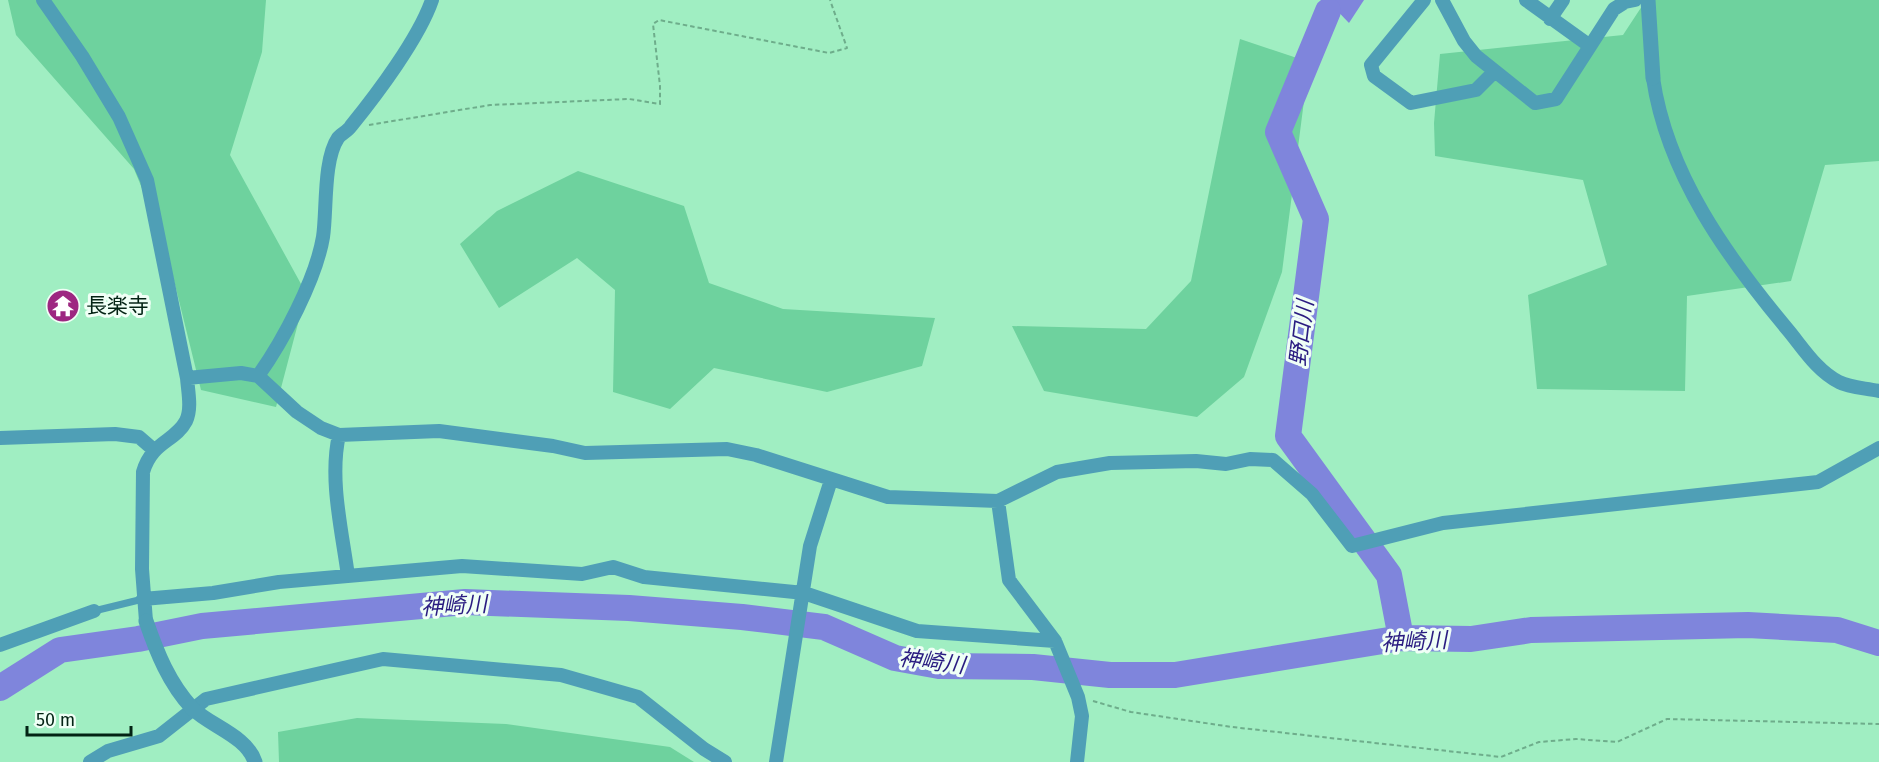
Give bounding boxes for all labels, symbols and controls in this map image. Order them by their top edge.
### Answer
temple icon: 長楽寺 [45,288,81,324]
place label: 長楽寺 [86,293,149,319]
water label: 野口川 [1284,297,1319,367]
water label: 神崎川 [420,590,490,621]
water label: 神崎川 [1380,626,1450,657]
water label: 神崎川 [898,644,968,679]
scale bar [27,699,130,737]
text: 50 m [36,709,75,731]

